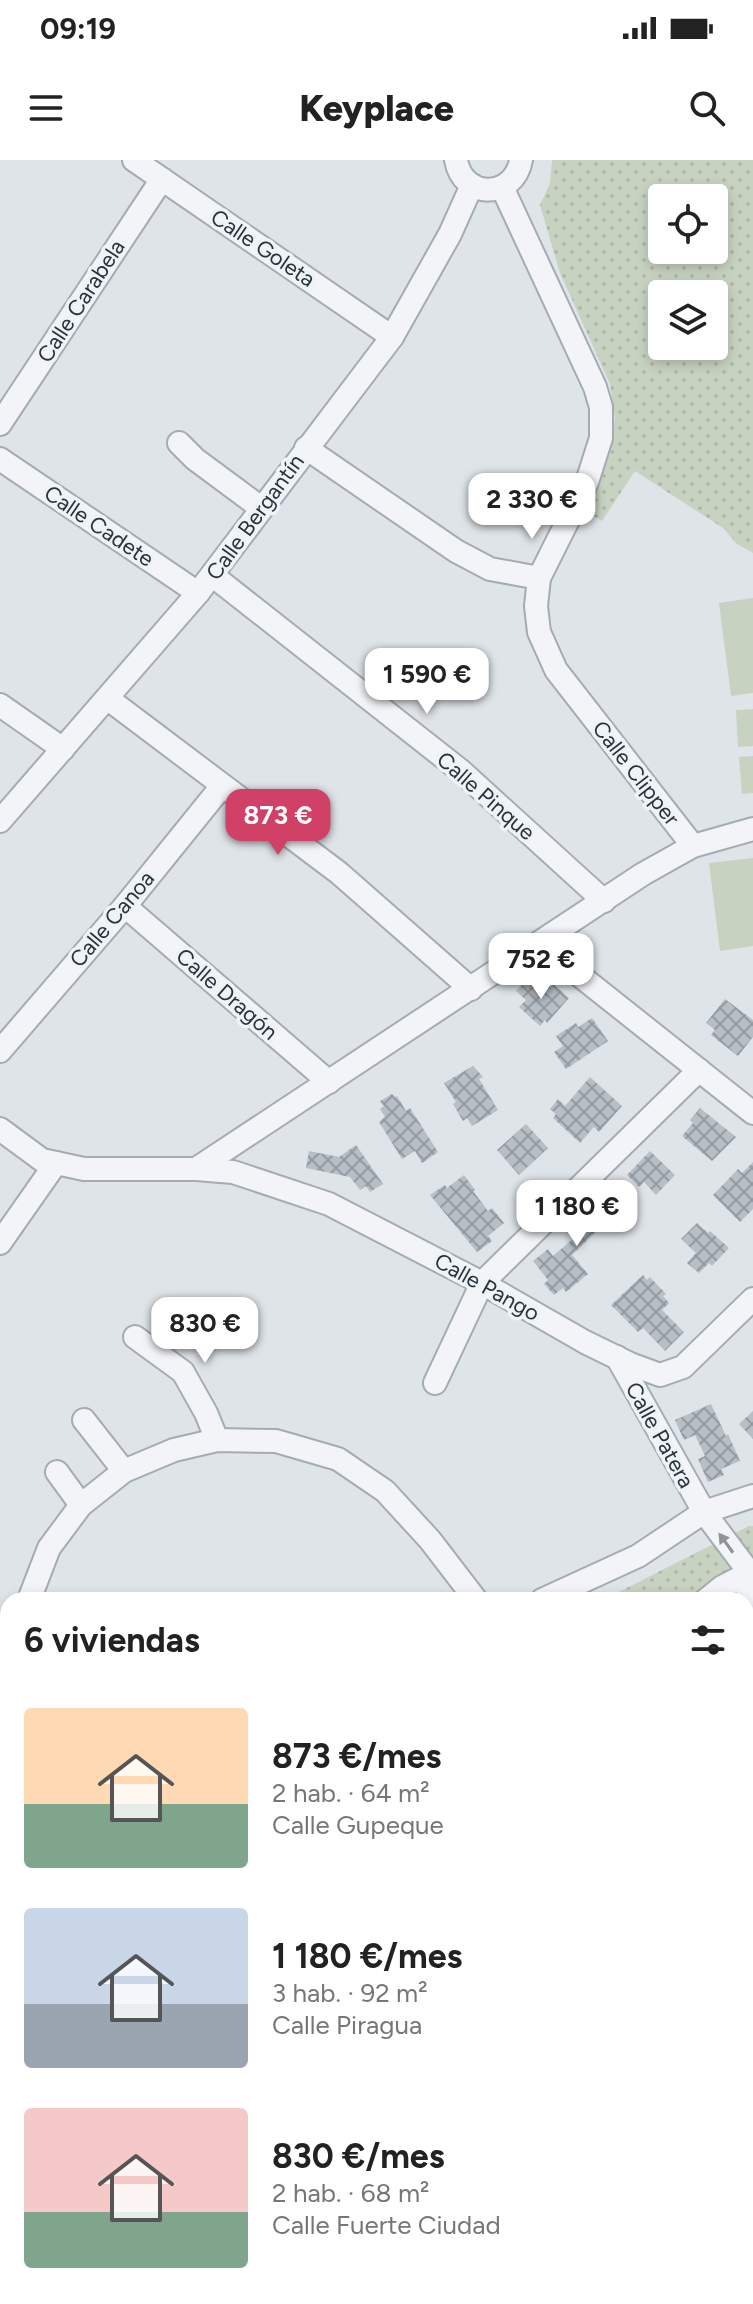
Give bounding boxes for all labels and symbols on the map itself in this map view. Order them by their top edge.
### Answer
street label: Calle Goleta [206,203,320,293]
street label: Calle Carabela [31,235,131,367]
street label: Calle Bergantín [200,449,310,585]
pin: 2 330 € [458,473,606,541]
street label: Calle Cadete [39,479,159,573]
pin: 1 590 € [353,648,501,716]
street label: Calle Clipper [587,715,686,831]
street label: Calle Pinque [431,746,541,846]
pin: 873 € [222,789,334,857]
street label: Calle Canoa [64,865,160,973]
pin: 752 € [485,933,597,1001]
street label: Calle Dragón [171,942,283,1046]
pin: 1 180 € [503,1180,651,1248]
street label: Calle Pango [430,1247,544,1327]
pin: 830 € [149,1297,261,1365]
street label: Calle Patera [620,1377,700,1493]
one-way arrow [718,1532,734,1553]

